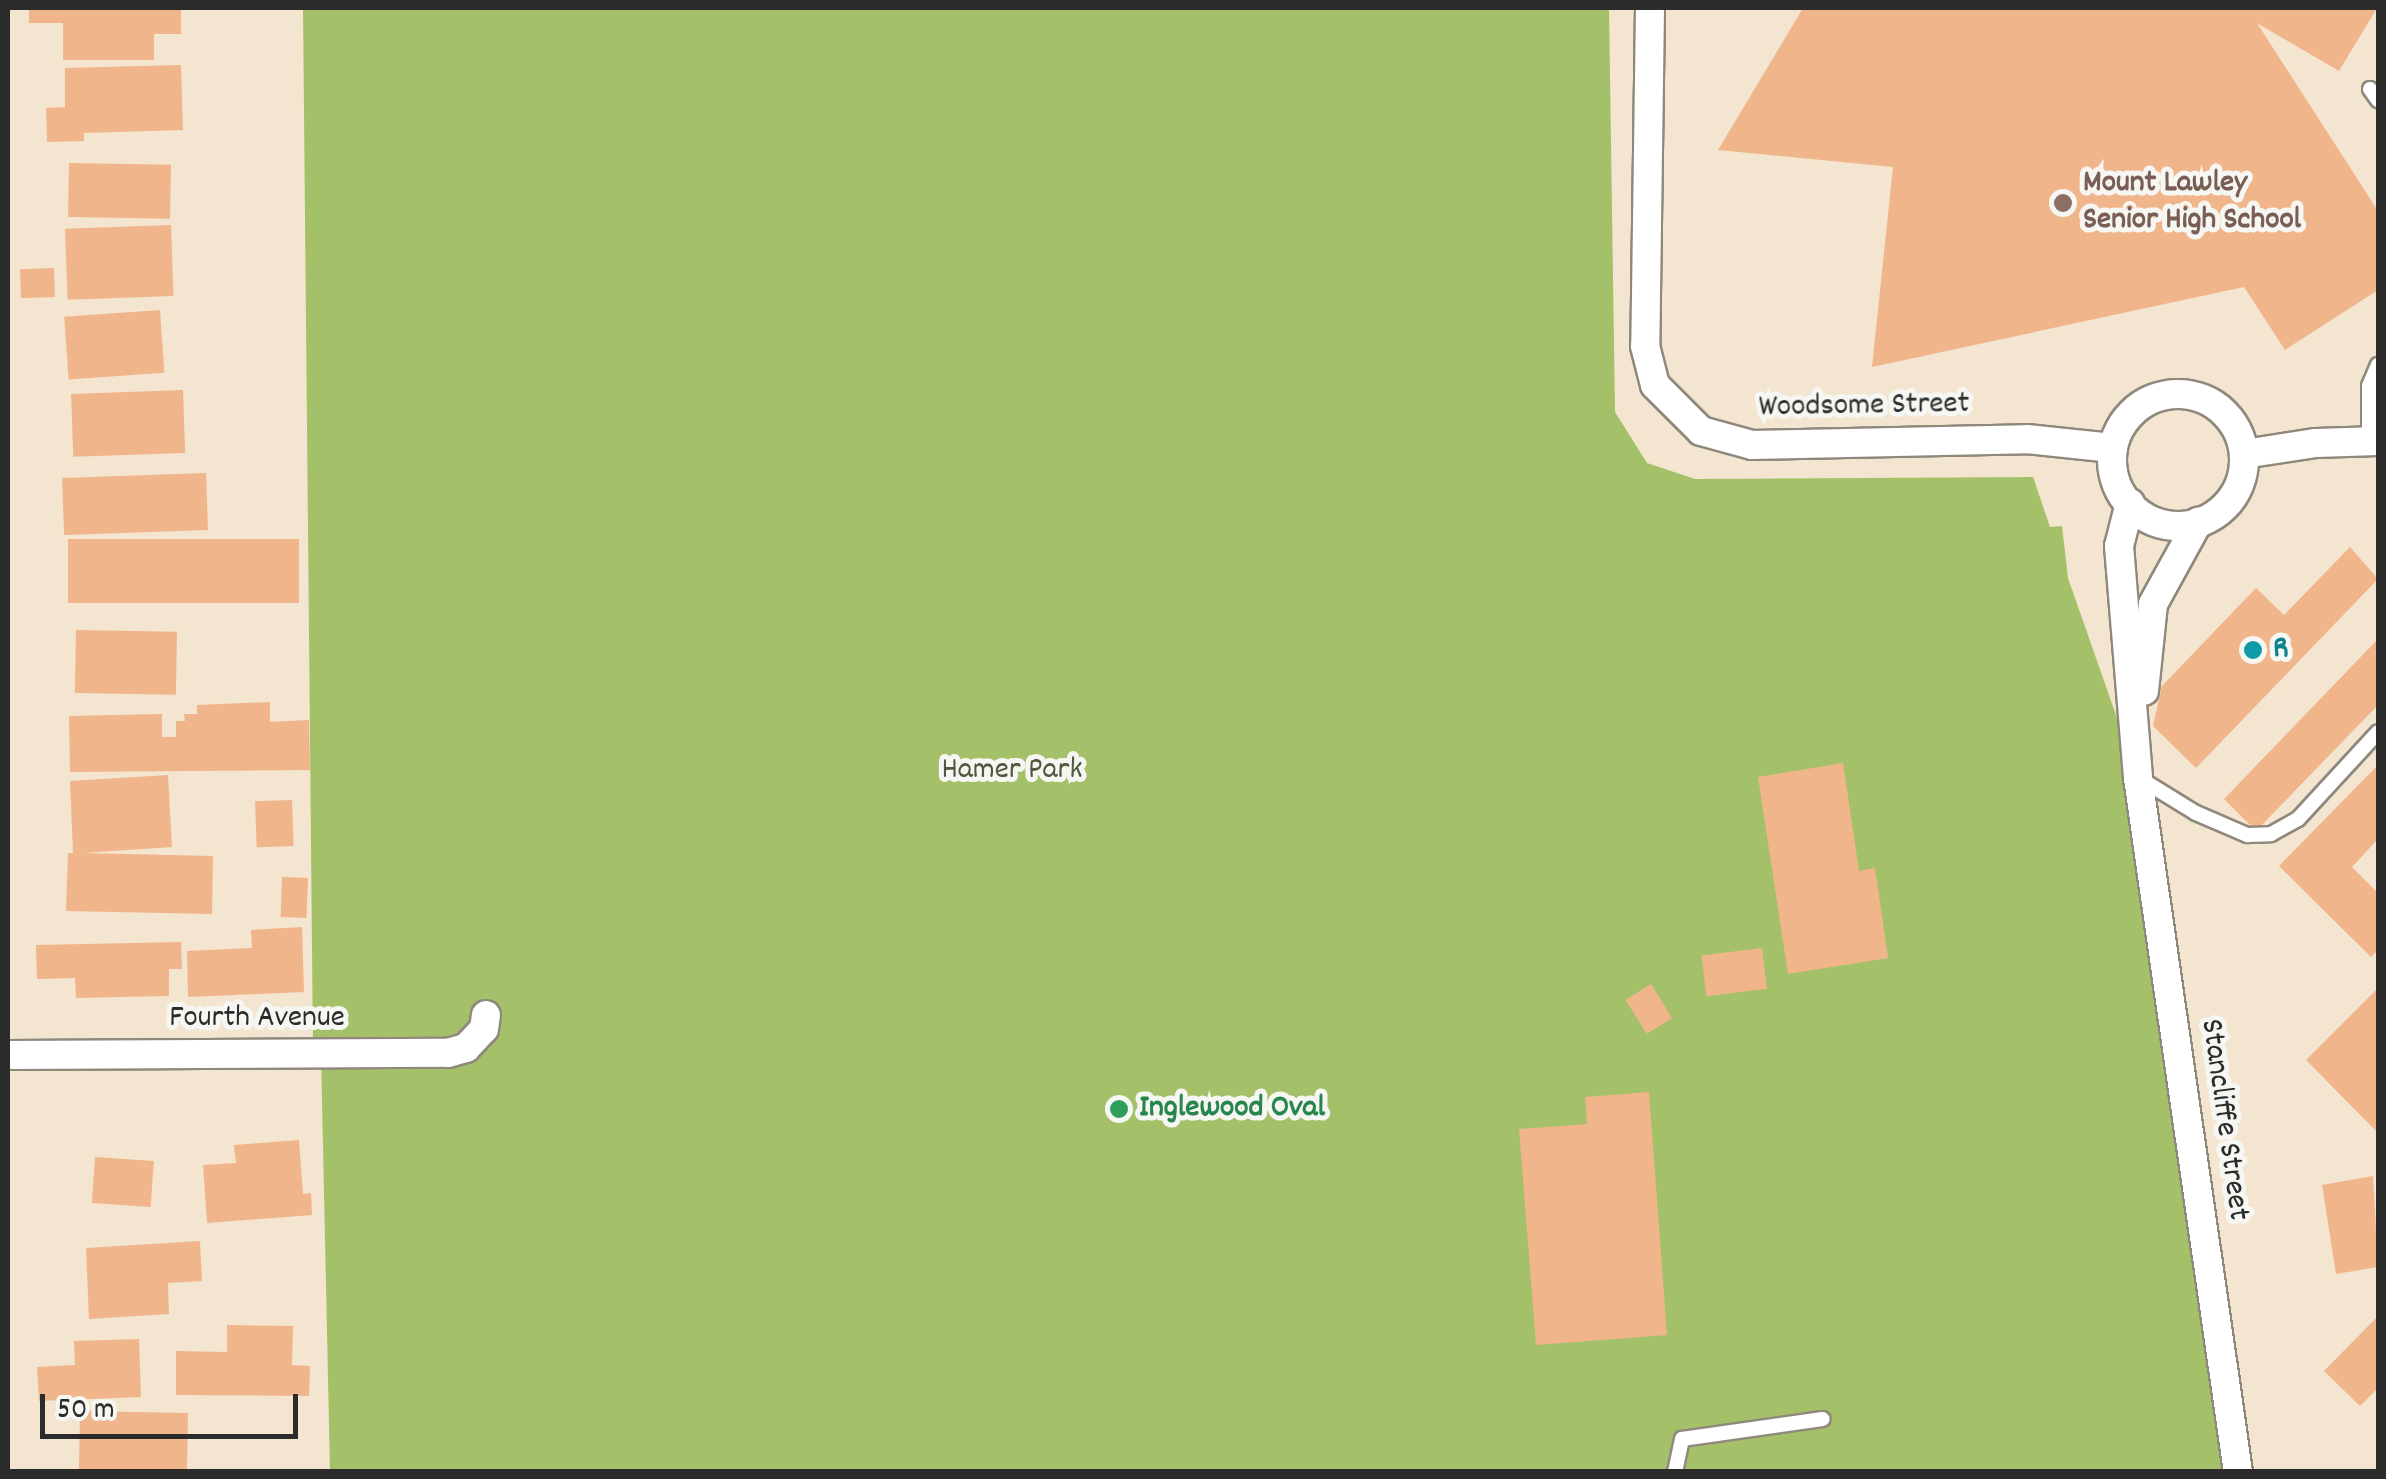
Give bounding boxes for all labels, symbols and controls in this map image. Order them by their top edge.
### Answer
place label: Mount Lawley Senior High School [2083,166,2301,241]
marker: Mount Lawley Senior High School [2052,192,2074,214]
street label: Woodsome Street [1758,386,1970,428]
place label: R [2273,631,2289,669]
marker: R [2242,639,2264,661]
park label: Hamer Park [941,752,1083,790]
street label: Fourth Avenue [169,1000,345,1038]
street label: Stancliffe Street [2190,1017,2256,1223]
place label: Inglewood Oval [1139,1090,1325,1128]
marker: Inglewood Oval [1108,1098,1130,1120]
scale bar [45,1374,302,1436]
text: 50 m [57,1390,115,1433]

